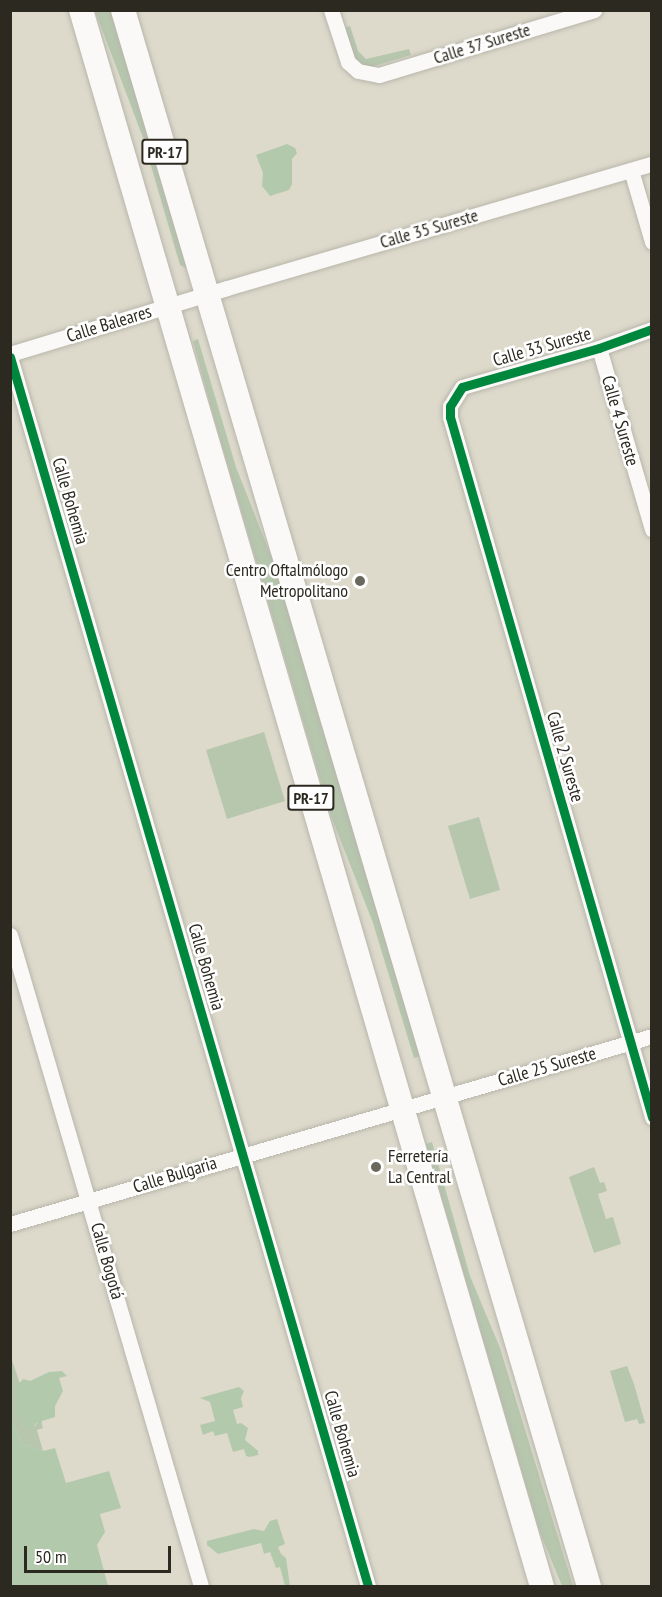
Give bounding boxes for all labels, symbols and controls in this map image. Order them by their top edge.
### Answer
street label: Calle 37 Sureste [431,19,533,69]
road number: PR-17 [141,139,189,165]
street label: Calle 35 Sureste [377,205,481,253]
street label: Calle Baleares [64,301,154,347]
street label: Calle 33 Sureste [490,323,594,371]
street label: Calle 4 Sureste [597,373,643,469]
street label: Calle Bohemia [47,455,93,547]
place label: Centro Oftalmólogo Metropolitano [226,560,348,602]
marker: Centro Oftalmólogo Metropolitano [353,574,367,588]
street label: Calle 2 Sureste [542,709,588,805]
road number: PR-17 [287,785,335,811]
street label: Calle Bohemia [183,921,229,1013]
street label: Calle 25 Sureste [495,1043,599,1091]
place label: Ferretería La Central [388,1146,451,1188]
street label: Calle Bulgaria [131,1152,219,1198]
marker: Ferretería La Central [369,1160,383,1174]
street label: Calle Bogotá [86,1220,128,1302]
street label: Calle Bohemia [319,1388,365,1480]
scale bar [27,1534,174,1572]
text: 50 m [35,1545,67,1568]

